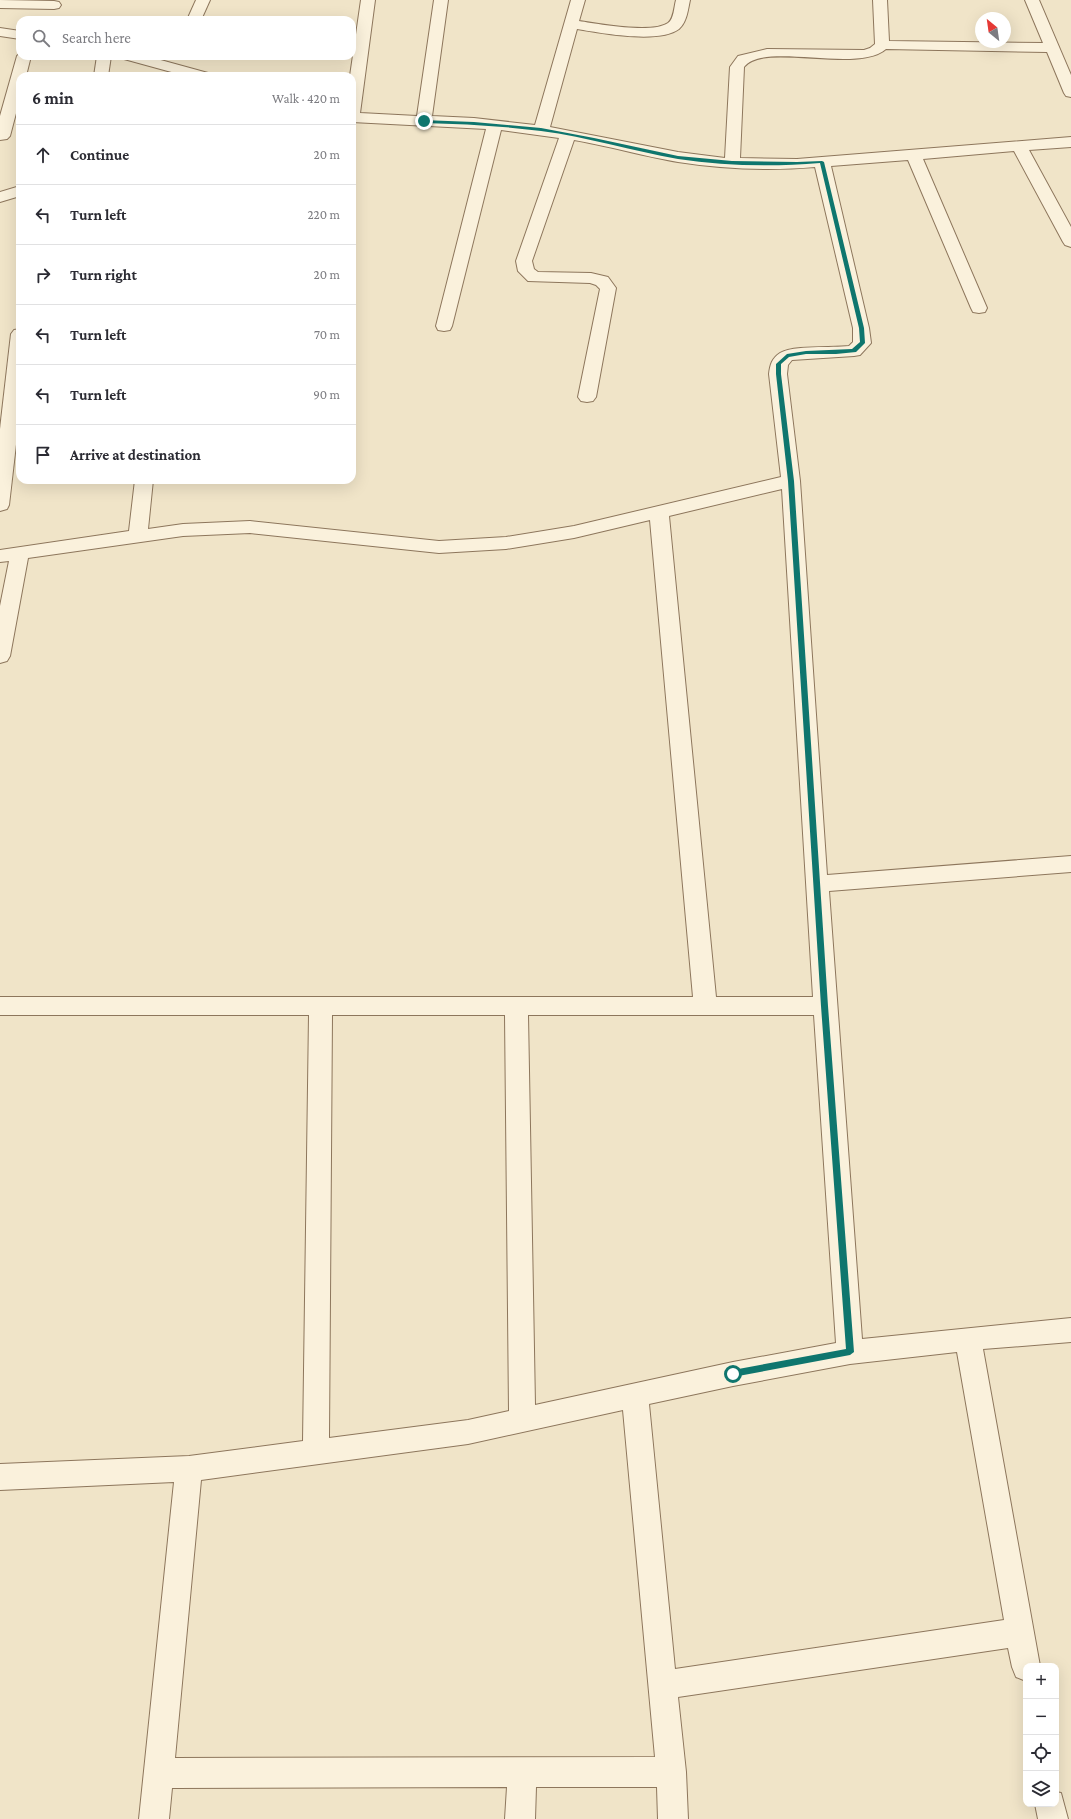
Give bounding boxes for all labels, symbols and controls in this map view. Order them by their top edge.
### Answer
north arrow [975,12,1011,48]
search box [16,16,356,60]
icon: search [30,27,52,49]
text: Search here [62,30,131,46]
text: 6 min [32,89,74,108]
text: Walk · 420 m [272,91,340,106]
route end [415,112,433,130]
icon: ahead [32,144,54,166]
text: Continue [70,147,129,163]
text: 20 m [314,147,340,162]
icon: left [32,204,54,226]
text: Turn left [70,207,126,223]
text: 220 m [307,207,340,222]
icon: right [32,264,54,286]
text: Turn right [70,267,137,283]
text: 20 m [314,267,340,282]
icon: left [32,324,54,346]
text: Turn left [70,327,126,343]
text: 70 m [314,327,340,342]
icon: left [32,384,54,406]
text: Turn left [70,387,126,403]
text: 90 m [313,387,340,402]
icon: arrive [32,444,54,466]
text: Arrive at destination [70,447,201,463]
route start [724,1365,742,1383]
map controls [1023,1663,1059,1807]
button: + [1023,1663,1059,1699]
button: − [1023,1699,1059,1735]
button: locate [1023,1735,1059,1771]
button: layers [1023,1771,1059,1807]

